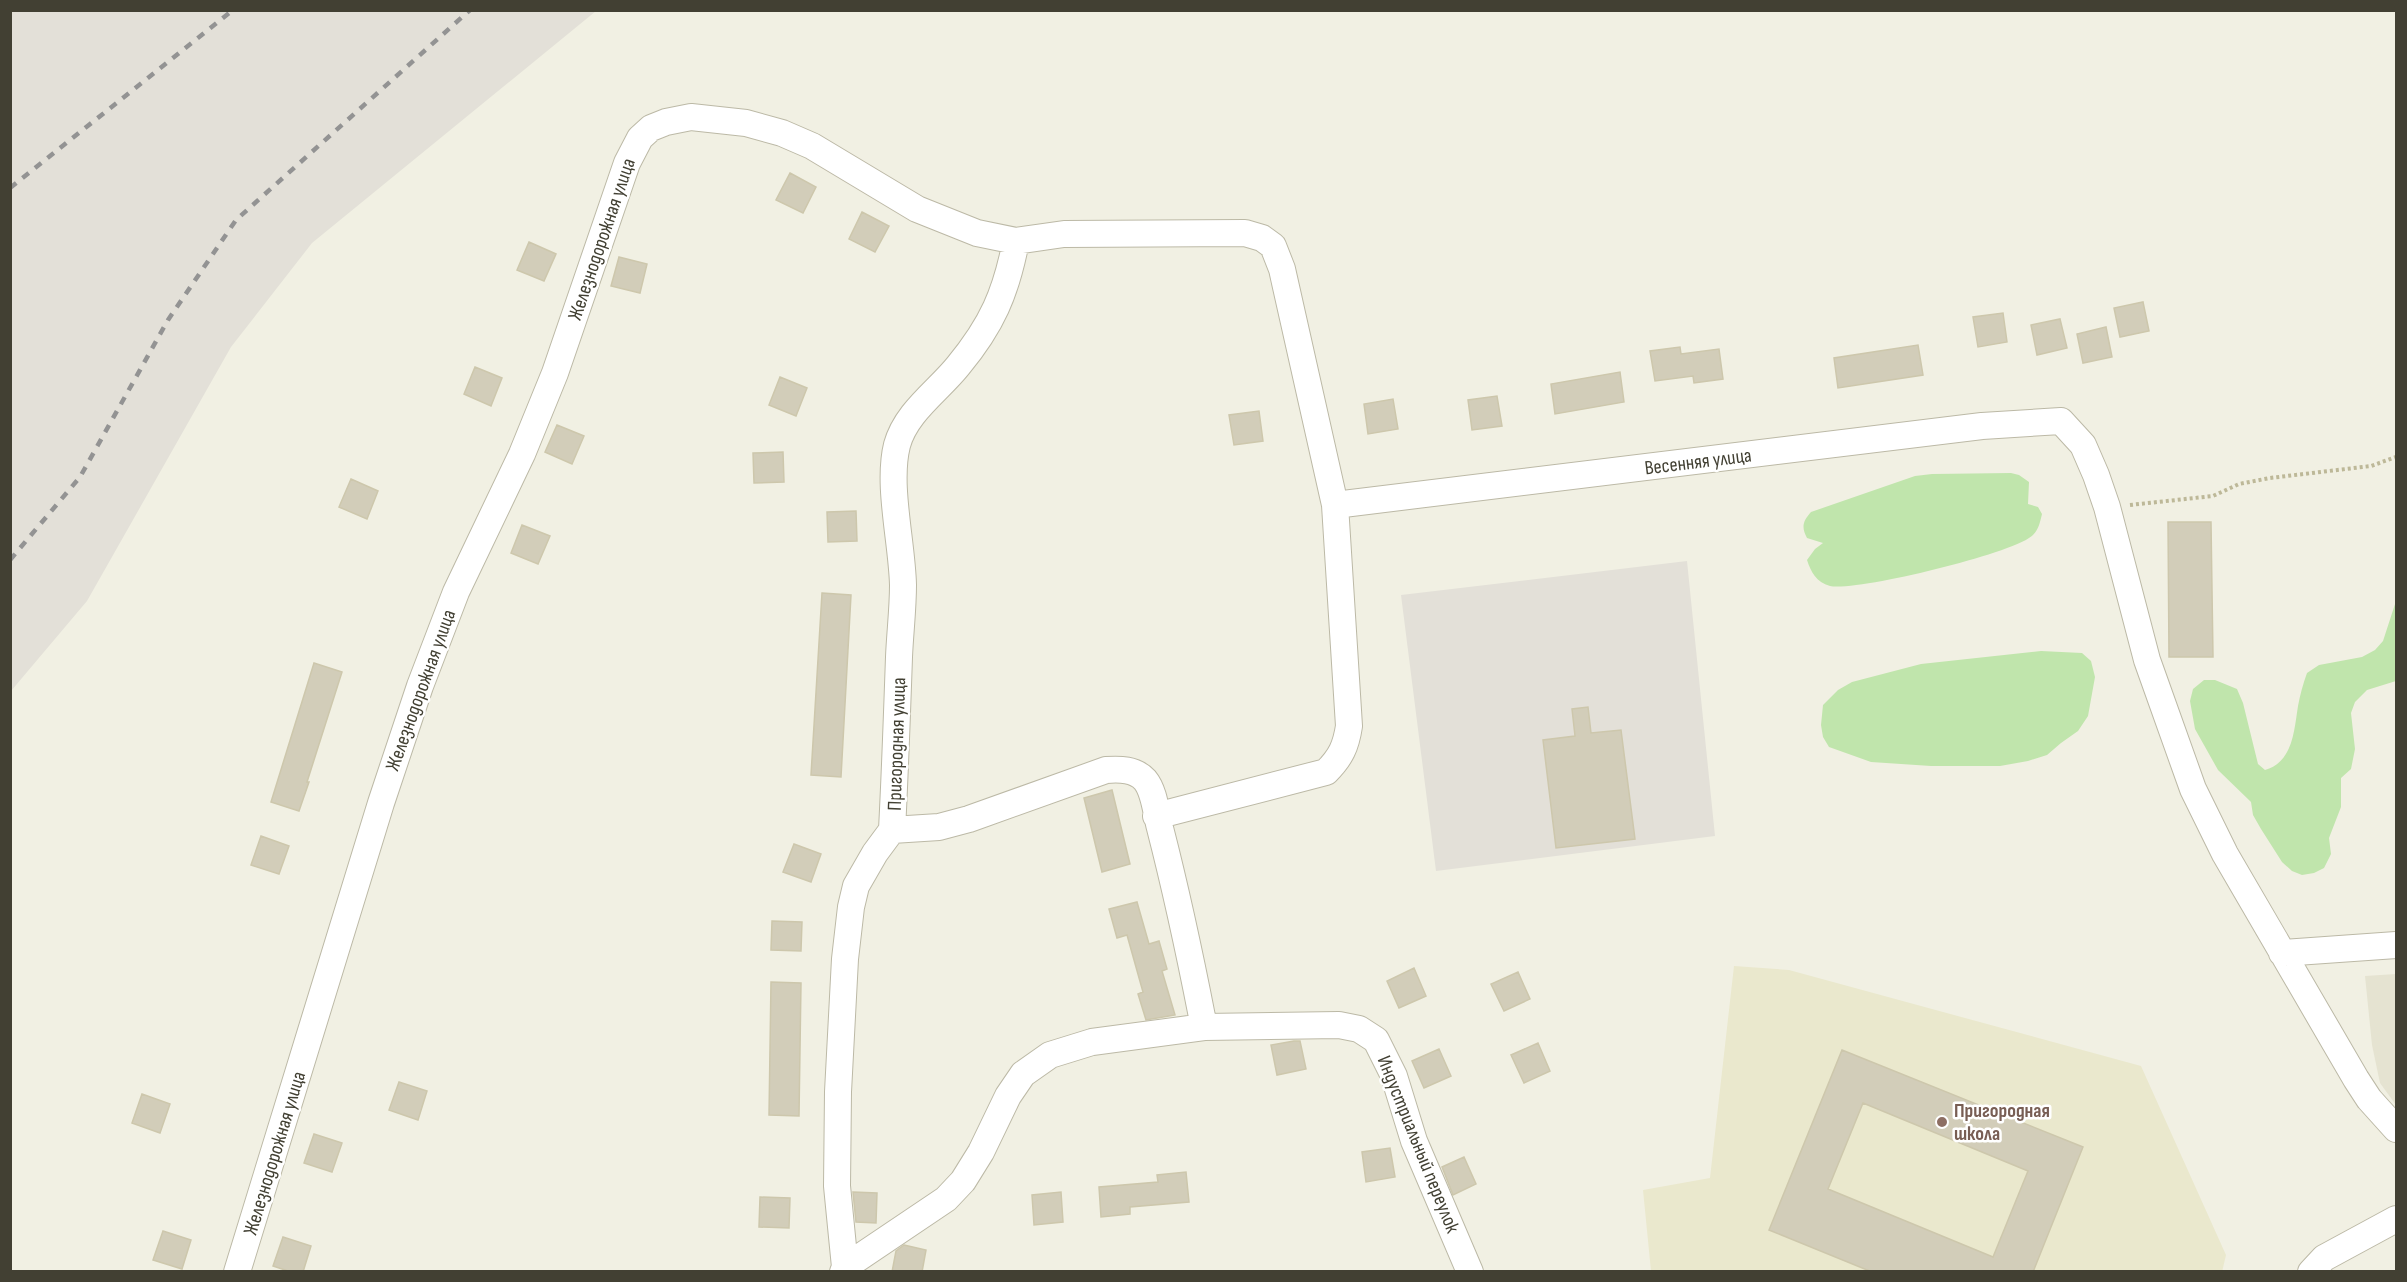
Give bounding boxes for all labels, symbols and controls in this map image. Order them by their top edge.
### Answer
street label: Железнодорожная улица [563,155,641,324]
street label: Весенняя улица [1643,444,1753,480]
street label: Железнодорожная улица [381,606,461,774]
street label: Пригородная улица [883,677,911,811]
street label: Индустриальный переулок [1372,1052,1465,1237]
street label: Железнодорожная улица [239,1069,311,1238]
place label: Пригородная школа [1954,1099,2050,1146]
marker: Пригородная школа [1935,1115,1949,1129]

